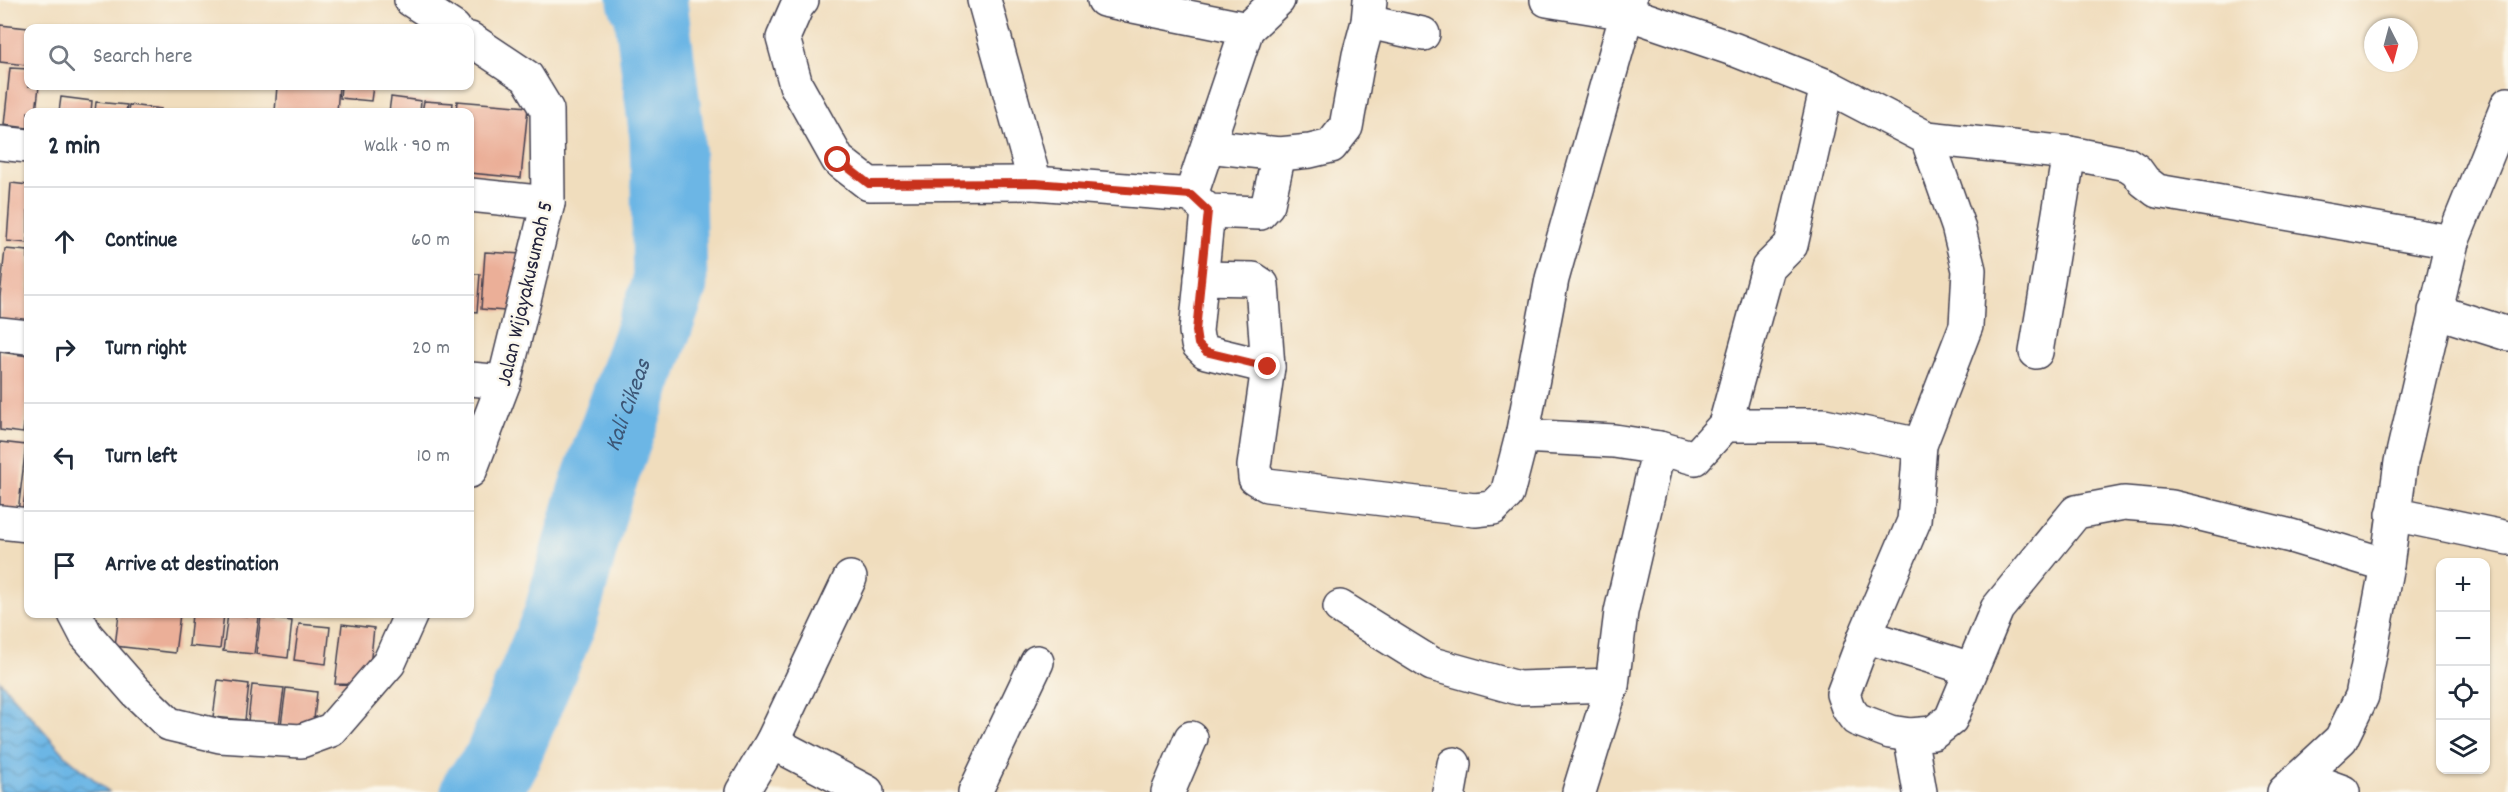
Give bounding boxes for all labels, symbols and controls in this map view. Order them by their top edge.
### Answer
north arrow [2364,18,2418,72]
search box [24,24,474,90]
icon: search [45,41,78,74]
text: Search here [93,42,192,73]
text: 2 min [48,129,100,166]
text: Walk · 90 m [364,133,450,161]
route start [824,146,850,172]
street label: Jalan Wijayakusumah 5 [490,198,563,389]
icon: ahead [48,225,81,258]
text: Continue [105,226,177,257]
text: 60 m [411,227,450,255]
icon: right [48,333,81,366]
text: Turn right [105,334,187,365]
text: 20 m [412,335,450,363]
route end [1254,353,1280,379]
water label: Kali Cikeas [597,354,662,457]
icon: left [48,441,81,474]
text: Turn left [105,442,177,473]
text: 10 m [416,443,450,471]
icon: arrive [48,549,81,582]
text: Arrive at destination [105,550,279,581]
map controls [2436,558,2490,774]
button: + [2436,558,2490,612]
button: − [2436,612,2490,666]
button: locate [2436,666,2490,720]
button: layers [2436,720,2490,774]

